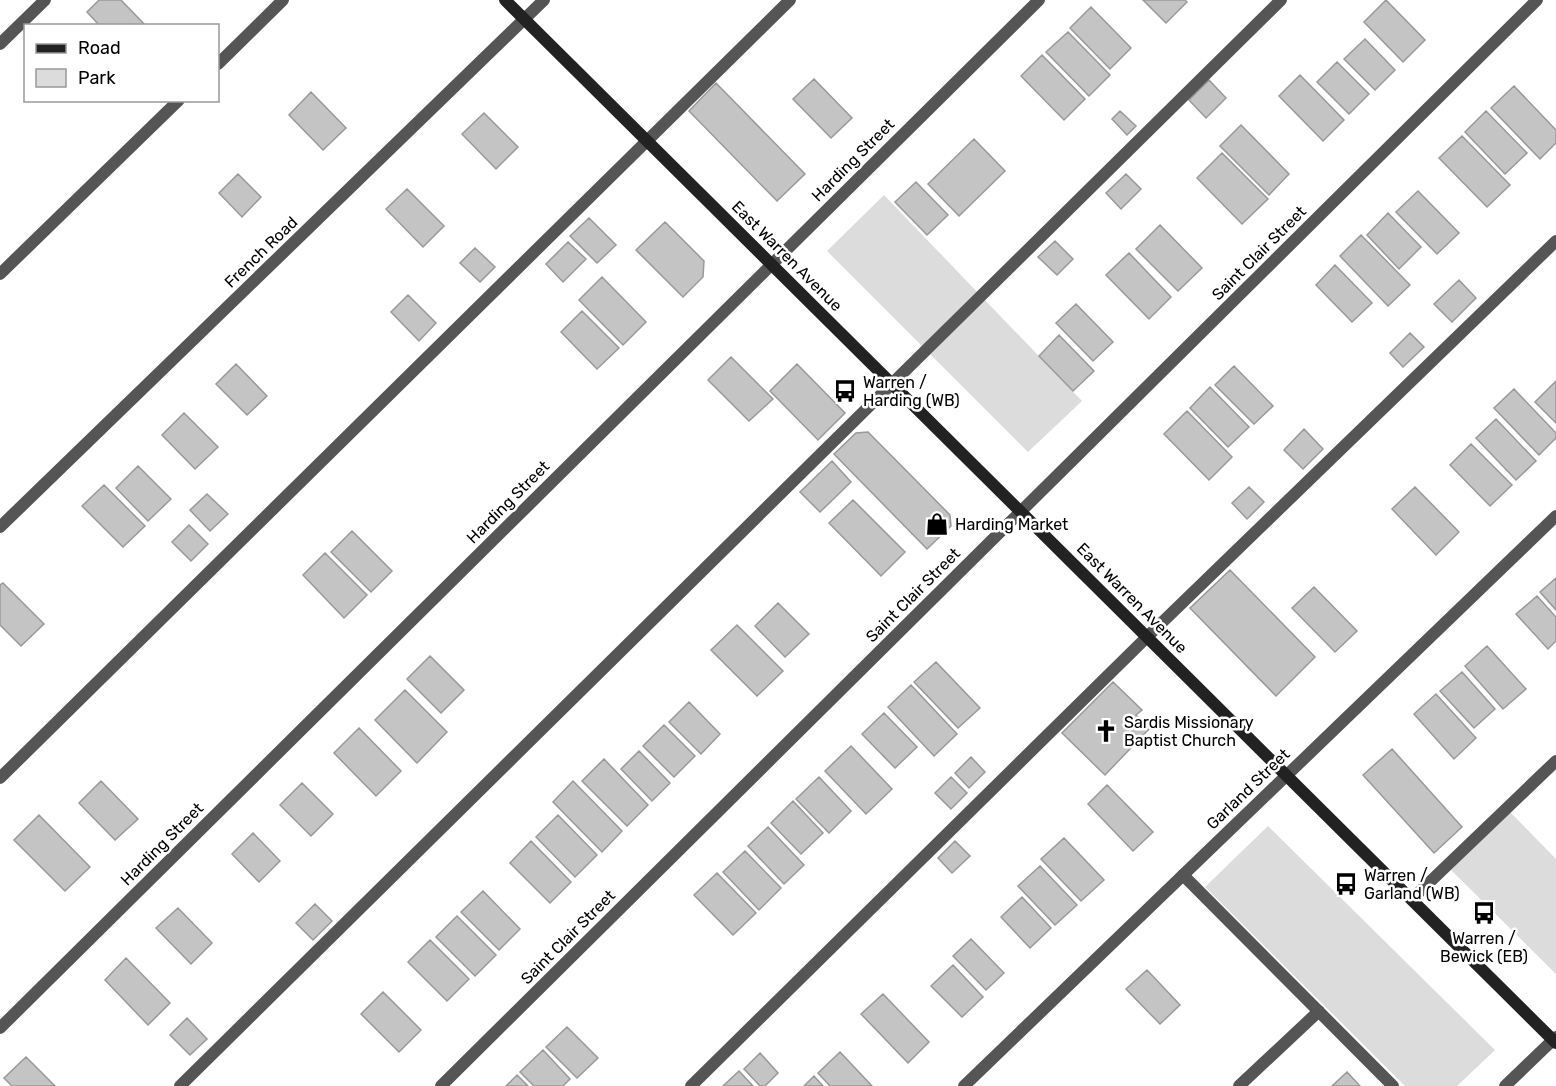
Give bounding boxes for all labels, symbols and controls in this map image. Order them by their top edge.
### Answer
legend [24,24,219,102]
text: Road [78,37,121,59]
text: Park [78,67,116,89]
street label: Harding Street [808,115,898,205]
street label: East Warren Avenue [728,197,846,315]
street label: Saint Clair Street [1208,202,1310,304]
street label: French Road [221,212,301,292]
place label: Warren / Harding (WB) [863,373,960,410]
bus stop icon: Warren / Harding (WB) [832,378,858,404]
street label: Harding Street [463,457,553,547]
shop icon: Harding Market [924,511,950,537]
place label: Harding Market [955,515,1068,534]
street label: East Warren Avenue [1073,539,1191,657]
street label: Saint Clair Street [862,544,964,646]
place label: Sardis Missionary Baptist Church [1124,713,1254,750]
church icon: Sardis Missionary Baptist Church [1093,718,1119,744]
street label: Garland Street [1203,745,1293,833]
street label: Harding Street [117,799,207,889]
place label: Warren / Garland (WB) [1364,866,1460,903]
bus stop icon: Warren / Garland (WB) [1333,871,1359,897]
street label: Saint Clair Street [517,886,619,988]
bus stop icon: Warren / Bewick (EB) [1471,900,1497,926]
place label: Warren / Bewick (EB) [1440,929,1528,966]

